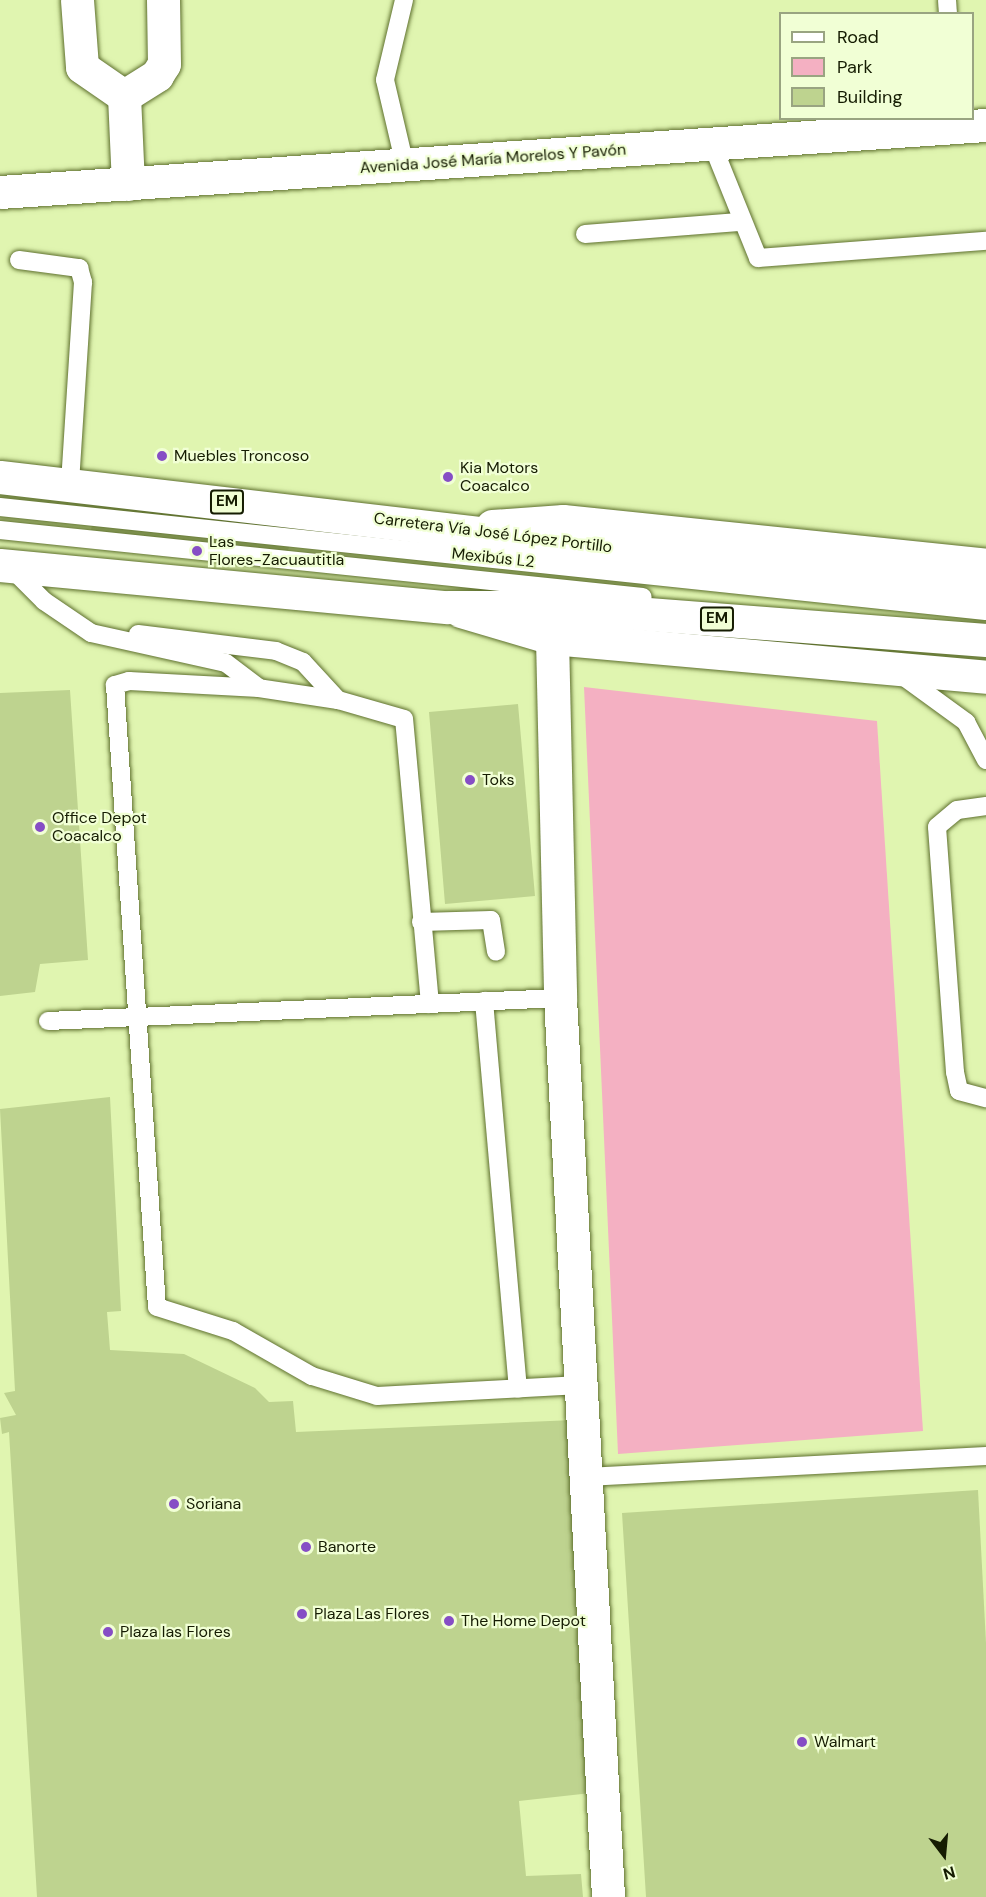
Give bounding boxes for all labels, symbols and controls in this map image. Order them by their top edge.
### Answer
legend [779,12,974,120]
text: Road [837,25,879,49]
text: Park [837,55,873,79]
text: Building [837,85,902,109]
street label: Avenida José María Morelos Y Pavón [359,140,627,178]
place label: Muebles Troncoso [174,446,309,466]
marker: Muebles Troncoso [155,449,169,463]
place label: Kia Motors Coacalco [460,458,538,496]
marker: Kia Motors Coacalco [441,470,455,484]
road number: EM [209,490,245,514]
street label: Carretera Vía José López Portillo [373,509,613,557]
place label: Las Flores-Zacuautitla [209,532,344,570]
marker: Las Flores-Zacuautitla [190,544,204,558]
street label: Mexibús L2 [451,544,535,572]
road number: EM [699,607,735,631]
place label: Toks [482,770,515,790]
marker: Toks [463,773,477,787]
place label: Office Depot Coacalco [52,808,147,846]
marker: Office Depot Coacalco [33,820,47,834]
place label: Soriana [186,1494,241,1514]
marker: Soriana [167,1497,181,1511]
place label: Banorte [318,1537,376,1557]
marker: Banorte [299,1540,313,1554]
place label: Plaza Las Flores [314,1604,430,1624]
marker: Plaza Las Flores [295,1607,309,1621]
place label: The Home Depot [461,1611,586,1631]
marker: The Home Depot [442,1614,456,1628]
place label: Plaza las Flores [120,1622,231,1642]
marker: Plaza las Flores [101,1625,115,1639]
place label: Walmart [814,1732,876,1752]
marker: Walmart [795,1735,809,1749]
north arrow [914,1825,974,1885]
text: N [941,1861,958,1884]

